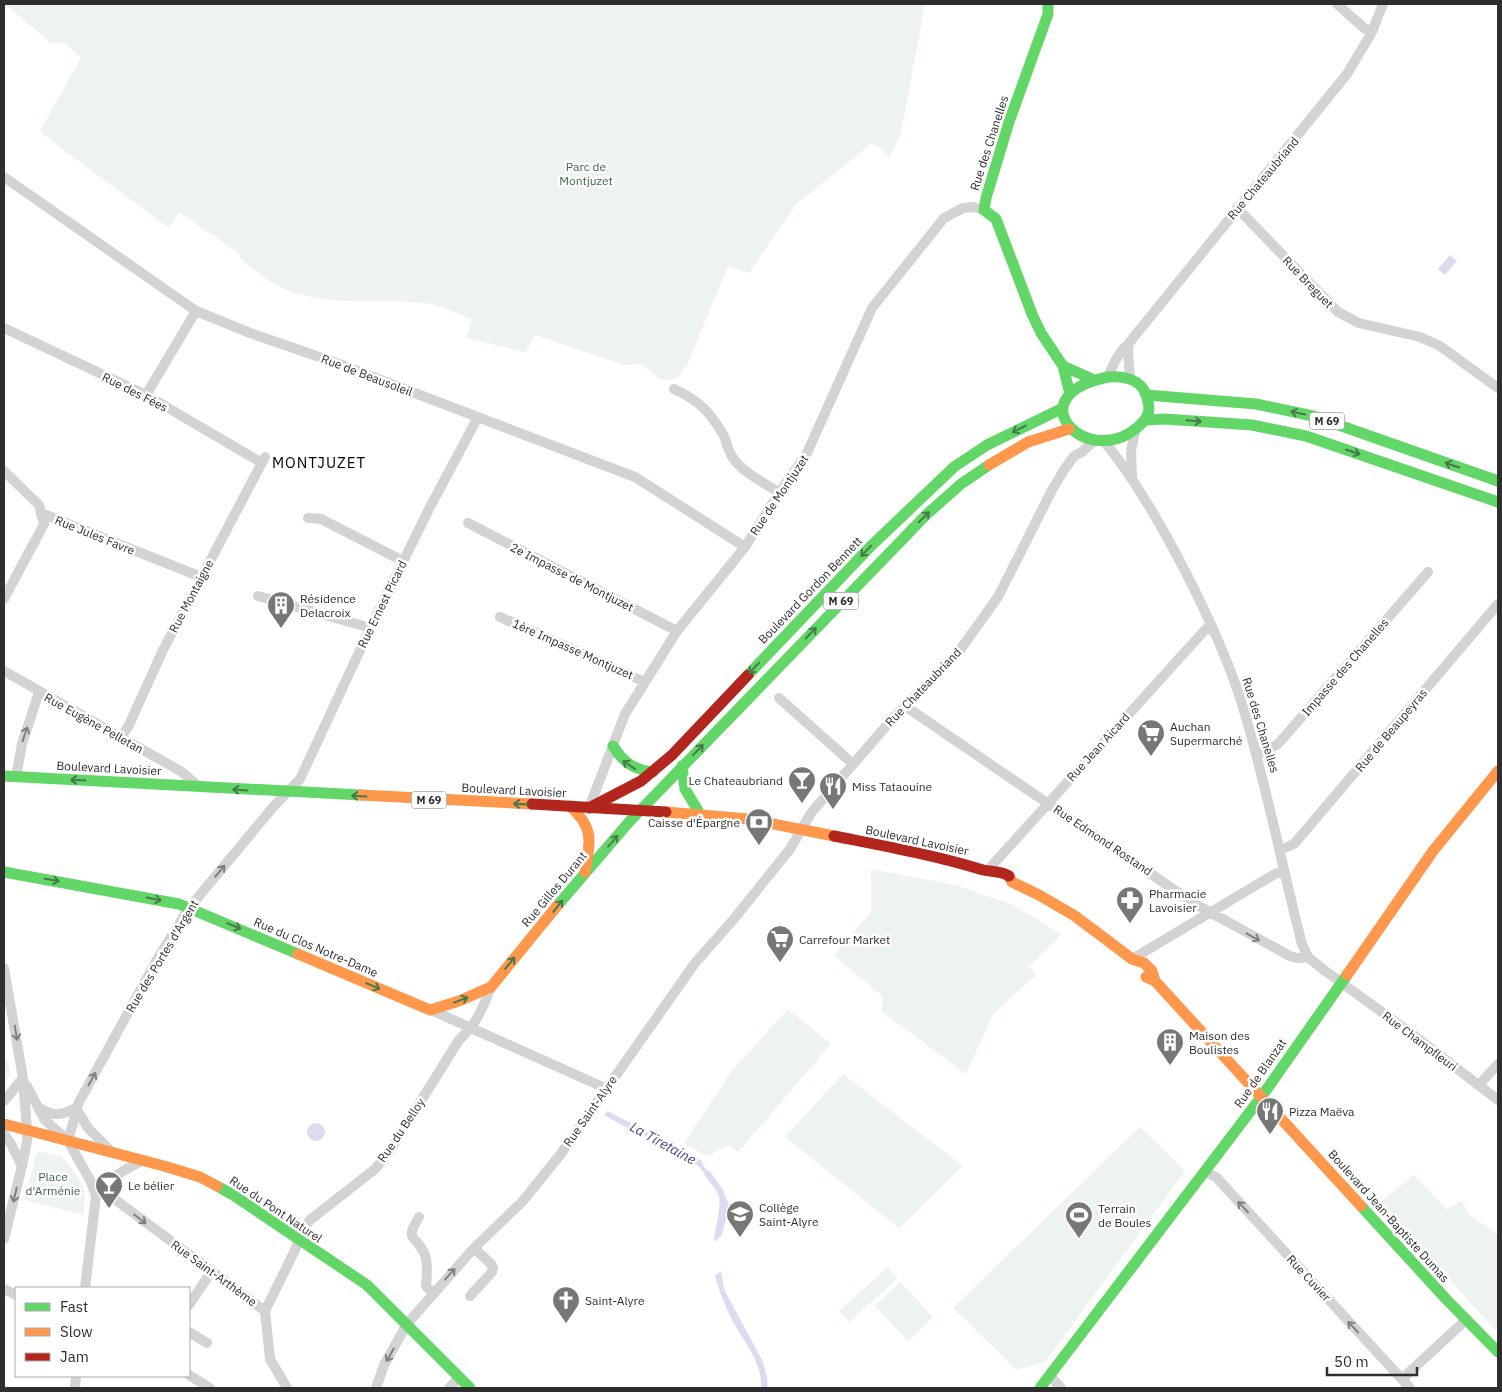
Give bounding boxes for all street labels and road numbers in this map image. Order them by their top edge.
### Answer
street label: Rue des Chanelles [967,93,1011,192]
street label: Rue Chateaubriand [1224,134,1302,222]
street label: Rue Breguet [1279,253,1337,311]
street label: Rue de Beausoleil [319,351,415,399]
street label: Rue des Fées [100,369,170,415]
road number: M 69 [1310,412,1344,430]
street label: Rue de Montjuzet [747,452,811,538]
street label: Rue Jules Favre [53,512,137,558]
street label: Boulevard Gordon Bennett [755,533,865,647]
street label: 2e Impasse de Montjuzet [508,539,636,615]
street label: Rue Montaigne [165,557,217,635]
street label: Rue Ernest Picard [354,558,410,650]
road number: M 69 [824,592,858,610]
street label: Impasse des Chanelles [1298,615,1392,719]
street label: 1ère Impasse Montjuzet [510,616,636,682]
street label: Rue Chateaubriand [882,645,964,729]
street label: Rue des Chanelles [1239,675,1283,775]
street label: Rue de Beaupeyras [1352,685,1430,775]
street label: Rue Eugène Pelletan [42,690,146,756]
street label: Rue Jean Aicard [1063,710,1133,784]
street label: Boulevard Lavoisier [56,758,162,778]
street label: Boulevard Lavoisier [461,780,567,800]
road number: M 69 [412,792,446,808]
street label: Rue Edmond Rostand [1051,801,1155,879]
street label: Boulevard Lavoisier [864,822,971,858]
street label: Rue Gilles Durant [518,848,590,930]
street label: Rue des Portes d'Argent [122,897,202,1015]
street label: Rue du Clos Notre-Dame [252,914,381,980]
street label: Rue Champfleuri [1380,1008,1460,1074]
street label: Rue de Blanzat [1231,1036,1289,1110]
street label: Rue Saint-Alyre [560,1072,620,1149]
street label: Rue du Belloy [374,1095,428,1165]
street label: Boulevard Jean-Baptiste Dumas [1325,1147,1453,1286]
street label: Rue du Pont Naturel [227,1173,325,1245]
street label: Rue Saint-Arthème [168,1237,260,1309]
street label: Rue Cuvier [1284,1252,1335,1305]

